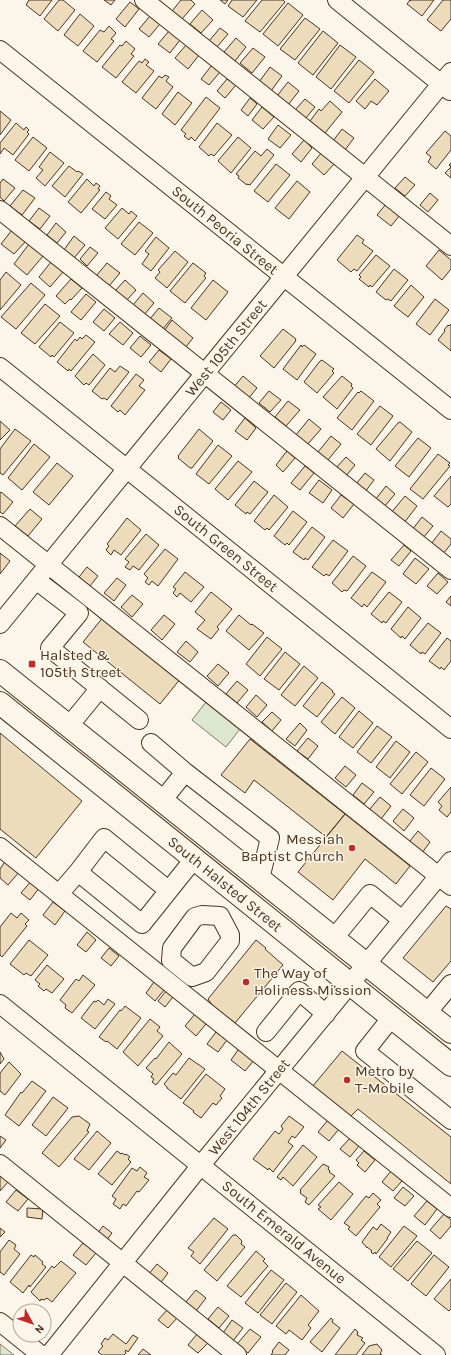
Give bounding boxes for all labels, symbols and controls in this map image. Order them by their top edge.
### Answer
street label: South Peoria Street [168,182,282,279]
street label: West 105th Street [181,296,271,400]
street label: South Green Street [170,500,282,596]
place label: Halsted & 105th Street [40,646,122,681]
marker: Halsted & 105th Street [27,659,37,669]
place label: Messiah Baptist Church [241,830,344,865]
street label: South Halsted Street [164,832,286,936]
marker: Messiah Baptist Church [347,843,357,853]
place label: The Way of Holiness Mission [254,964,372,999]
marker: The Way of Holiness Mission [241,977,251,987]
street label: West 104th Street [204,1055,294,1159]
place label: Metro by T-Mobile [355,1062,414,1097]
marker: Metro by T-Mobile [342,1075,352,1085]
street label: South Emerald Avenue [218,1176,350,1288]
north arrow [12,1303,52,1343]
text: N [32,1322,47,1336]

